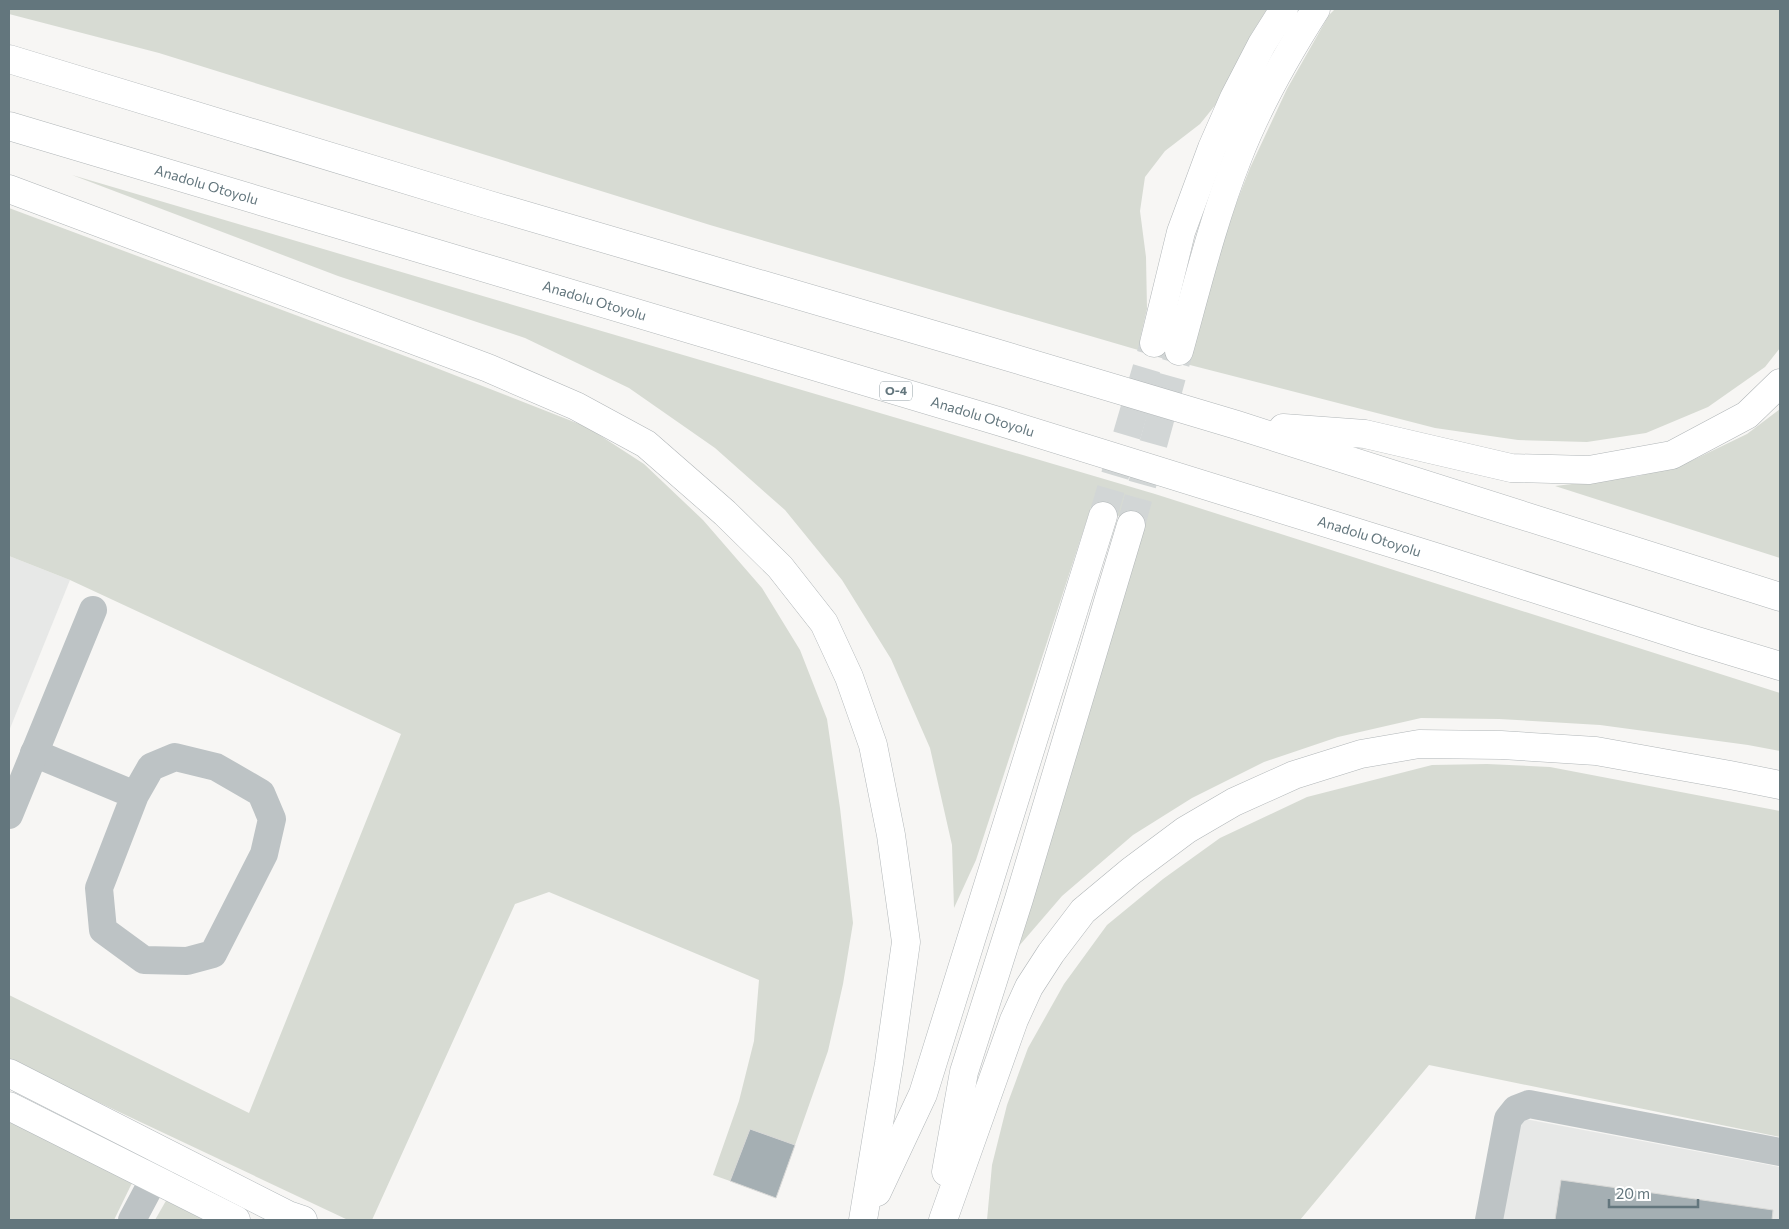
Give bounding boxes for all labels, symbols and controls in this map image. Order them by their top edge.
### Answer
street label: Anadolu Otoyolu [153,161,261,208]
street label: Anadolu Otoyolu [541,277,649,324]
road number: O-4 [880,382,912,401]
street label: Anadolu Otoyolu [929,392,1037,440]
street label: Anadolu Otoyolu [1316,512,1423,560]
scale bar [1609,1176,1698,1208]
text: 20 m [1616,1184,1650,1202]

